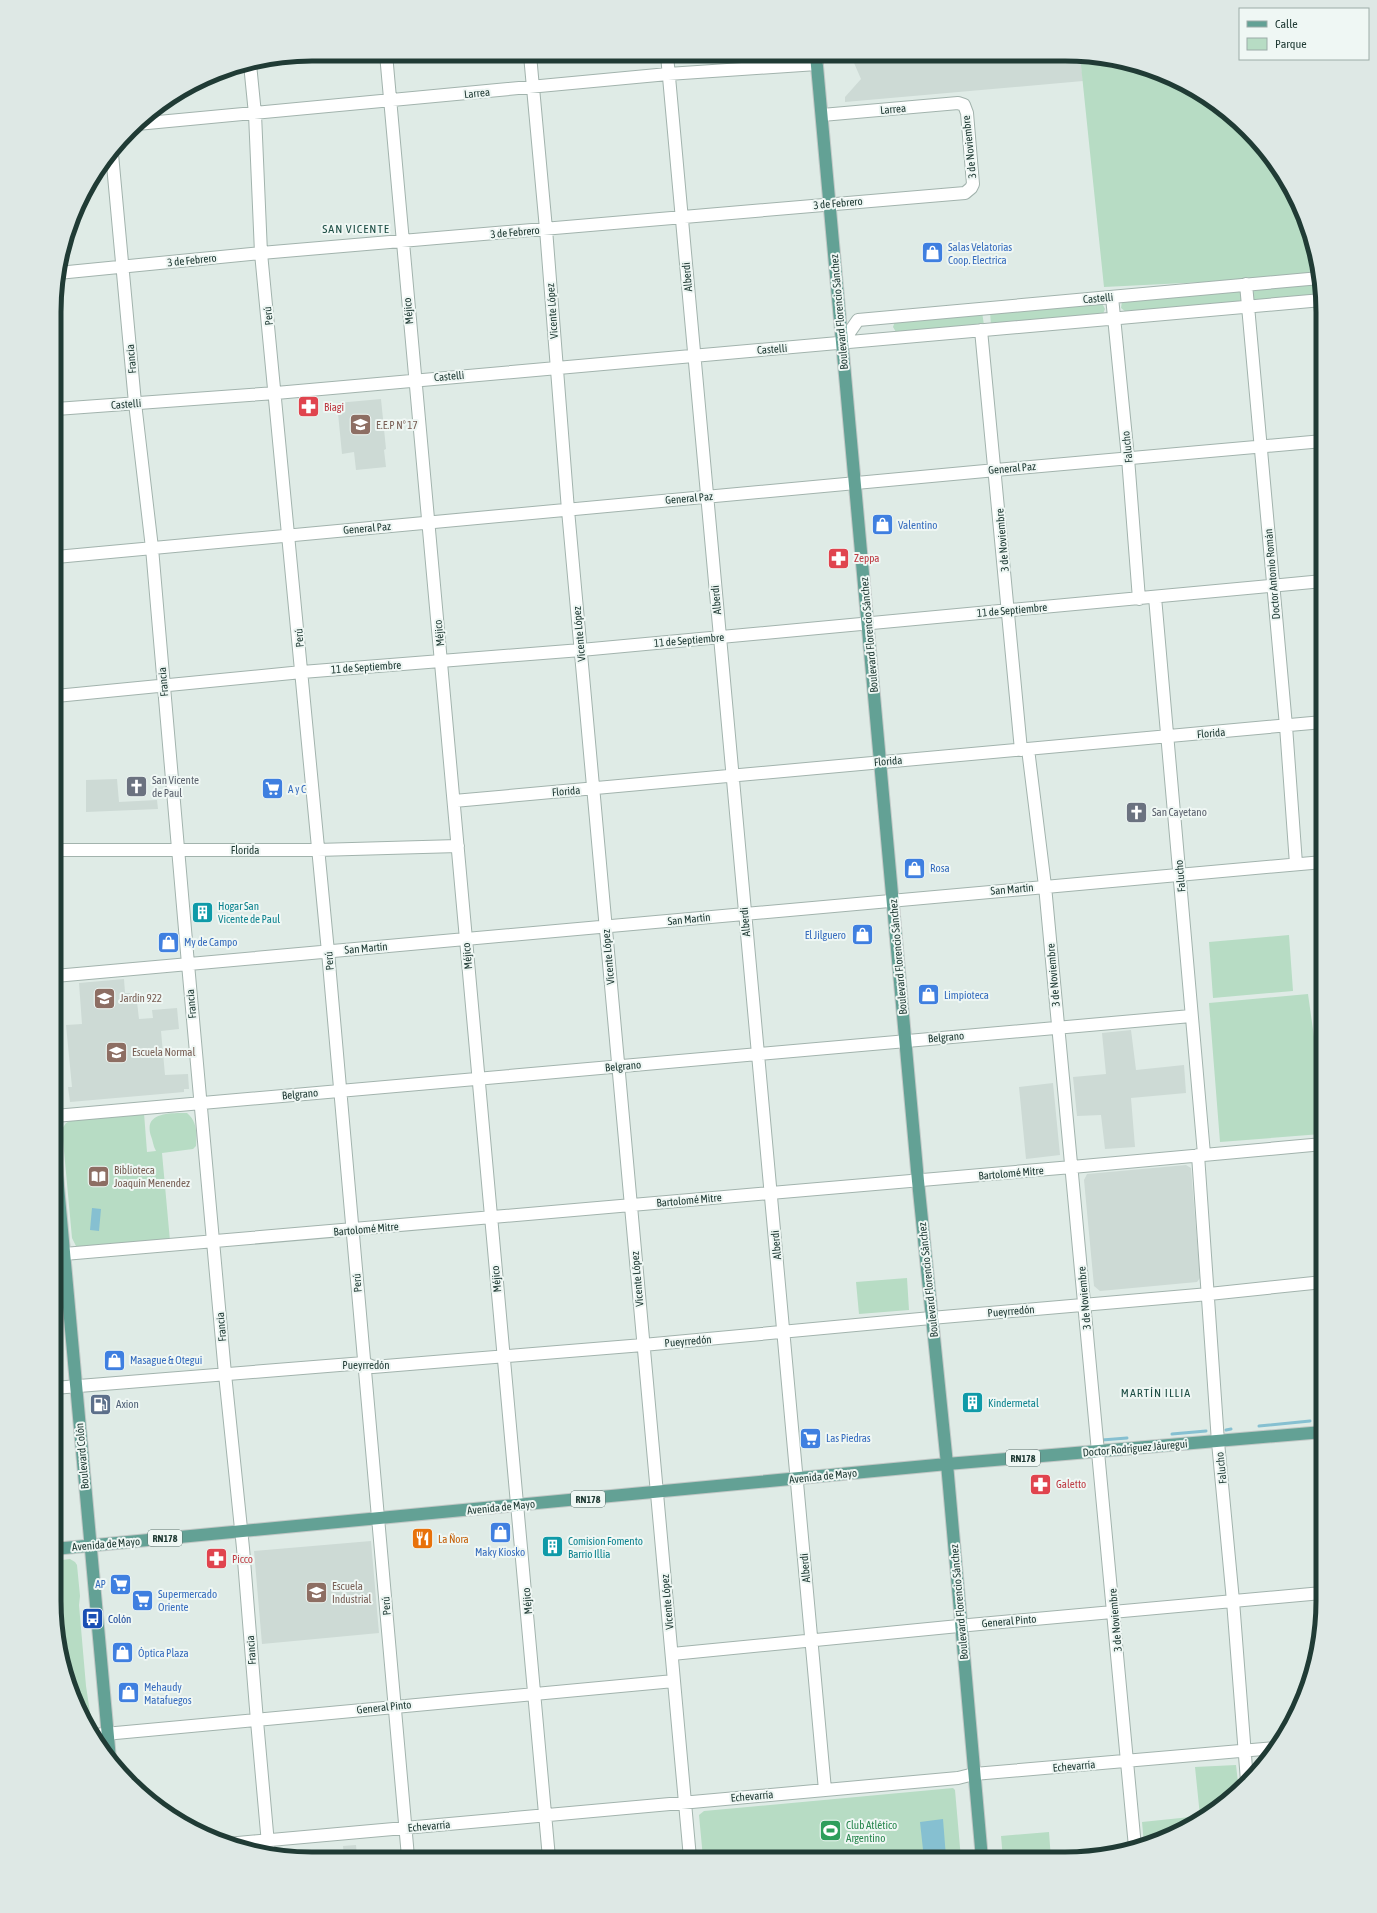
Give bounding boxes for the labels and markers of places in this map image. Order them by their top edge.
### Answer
shop icon: Salas Velatorias Coop. Electrica [920,240,946,266]
place label: Salas Velatorias Coop. Electrica [948,241,1012,266]
pharmacy icon: Biagi [295,394,321,420]
place label: Biagi [324,401,344,413]
school or university icon: E.E.P N° 17 [348,412,374,438]
place label: E.E.P N° 17 [376,419,418,431]
shop icon: Valentino [870,512,896,538]
place label: Valentino [898,519,938,531]
pharmacy icon: Zeppa [826,545,852,571]
place label: Zeppa [854,552,880,564]
church icon: San Vicente de Paul [124,773,150,799]
place label: San Vicente de Paul [152,774,199,799]
supermarket icon: A y C [259,776,285,802]
place label: A y C [288,783,306,795]
church icon: San Cayetano [1123,799,1149,825]
place label: San Cayetano [1152,806,1207,818]
shop icon: Rosa [901,855,927,881]
place label: Rosa [930,862,950,874]
building icon: Hogar San Vicente de Paul [189,899,215,925]
place label: Hogar San Vicente de Paul [218,900,280,925]
shop icon: El Jilguero [849,922,875,948]
shop icon: My de Campo [156,929,182,955]
place label: El Jilguero [805,929,846,941]
place label: My de Campo [184,936,238,948]
shop icon: Limpioteca [916,982,942,1008]
school or university icon: Jardín 922 [92,985,118,1011]
place label: Limpioteca [944,989,989,1001]
place label: Jardín 922 [120,992,162,1004]
school or university icon: Escuela Normal [103,1039,129,1065]
place label: Escuela Normal [132,1046,195,1058]
library icon: Biblioteca Joaquín Menendez [86,1163,112,1189]
place label: Biblioteca Joaquín Menendez [114,1164,190,1189]
shop icon: Masague & Otegui [101,1347,127,1373]
place label: Masague & Otegui [130,1354,202,1366]
building icon: Kindermetal [960,1390,986,1416]
fuel station icon: Axion [87,1391,113,1417]
place label: Kindermetal [988,1397,1039,1409]
place label: Axion [116,1398,139,1410]
supermarket icon: Las Piedras [798,1425,824,1451]
place label: Las Piedras [826,1432,871,1444]
pharmacy icon: Galetto [1028,1471,1054,1497]
place label: Galetto [1056,1478,1086,1490]
shop icon: Maky Kiosko [487,1519,513,1545]
restaurant icon: La Ñora [410,1526,436,1552]
place label: La Ñora [438,1533,469,1545]
building icon: Comision Fomento Barrio Illia [539,1534,565,1560]
place label: Comision Fomento Barrio Illia [568,1535,643,1560]
pharmacy icon: Picco [203,1546,229,1572]
place label: Maky Kiosko [475,1546,525,1558]
place label: Picco [232,1553,253,1565]
supermarket icon: AP [108,1571,134,1597]
place label: AP [95,1578,106,1590]
school or university icon: Escuela Industrial [304,1579,330,1605]
place label: Escuela Industrial [332,1580,372,1605]
supermarket icon: Supermercado Oriente [129,1587,155,1613]
place label: Supermercado Oriente [158,1588,217,1613]
bus stop icon: Colón [80,1606,106,1632]
place label: Colón [108,1613,131,1625]
shop icon: Óptica Plaza [110,1640,136,1666]
place label: Óptica Plaza [138,1647,189,1659]
shop icon: Mehaudy Matafuegos [115,1680,141,1706]
place label: Mehaudy Matafuegos [144,1681,192,1706]
sports icon: Club Atlético Argentino [817,1818,843,1844]
place label: Club Atlético Argentino [846,1819,897,1844]

